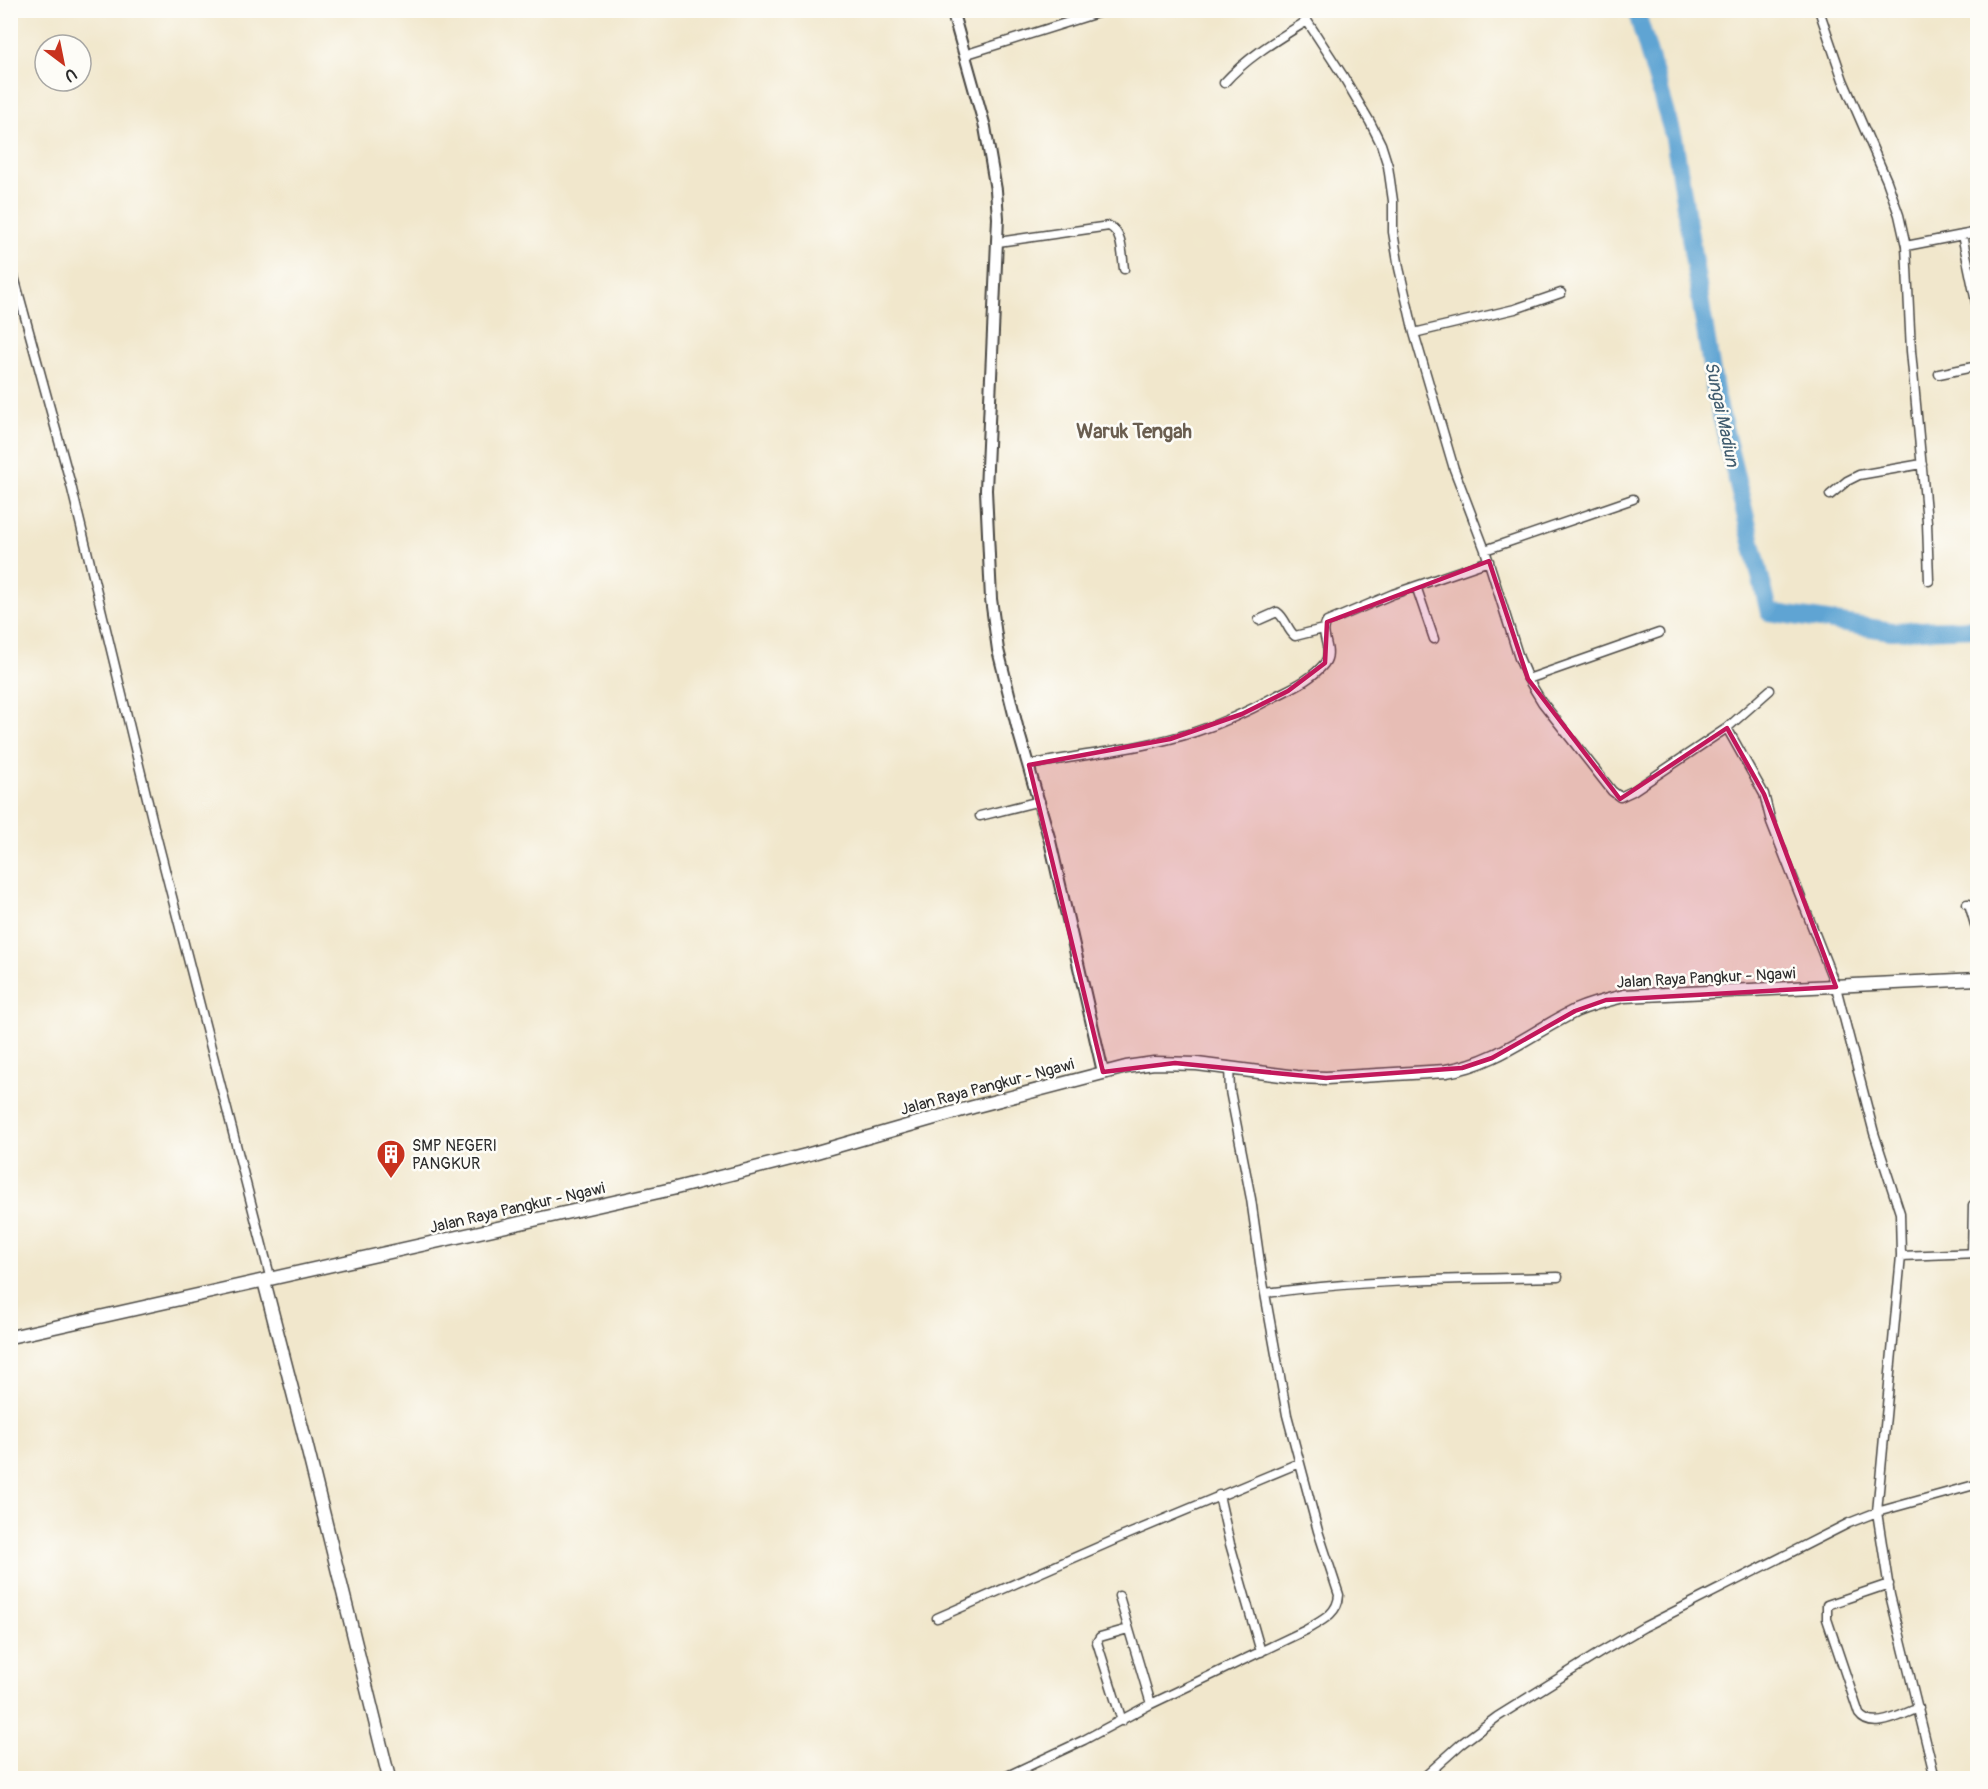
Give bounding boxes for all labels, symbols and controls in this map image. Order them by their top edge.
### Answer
north arrow [33,33,93,93]
text: U [60,64,80,86]
water label: Sungai Madiun [1699,359,1744,470]
district label: Waruk Tengah [1076,419,1192,444]
street label: Jalan Raya Pangkur - Ngawi [1616,963,1796,993]
street label: Jalan Raya Pangkur - Ngawi [898,1054,1077,1120]
place label: SMP NEGERI PANGKUR [412,1136,497,1174]
building icon: SMP NEGERI PANGKUR [375,1138,407,1180]
street label: Jalan Raya Pangkur - Ngawi [428,1178,607,1238]

